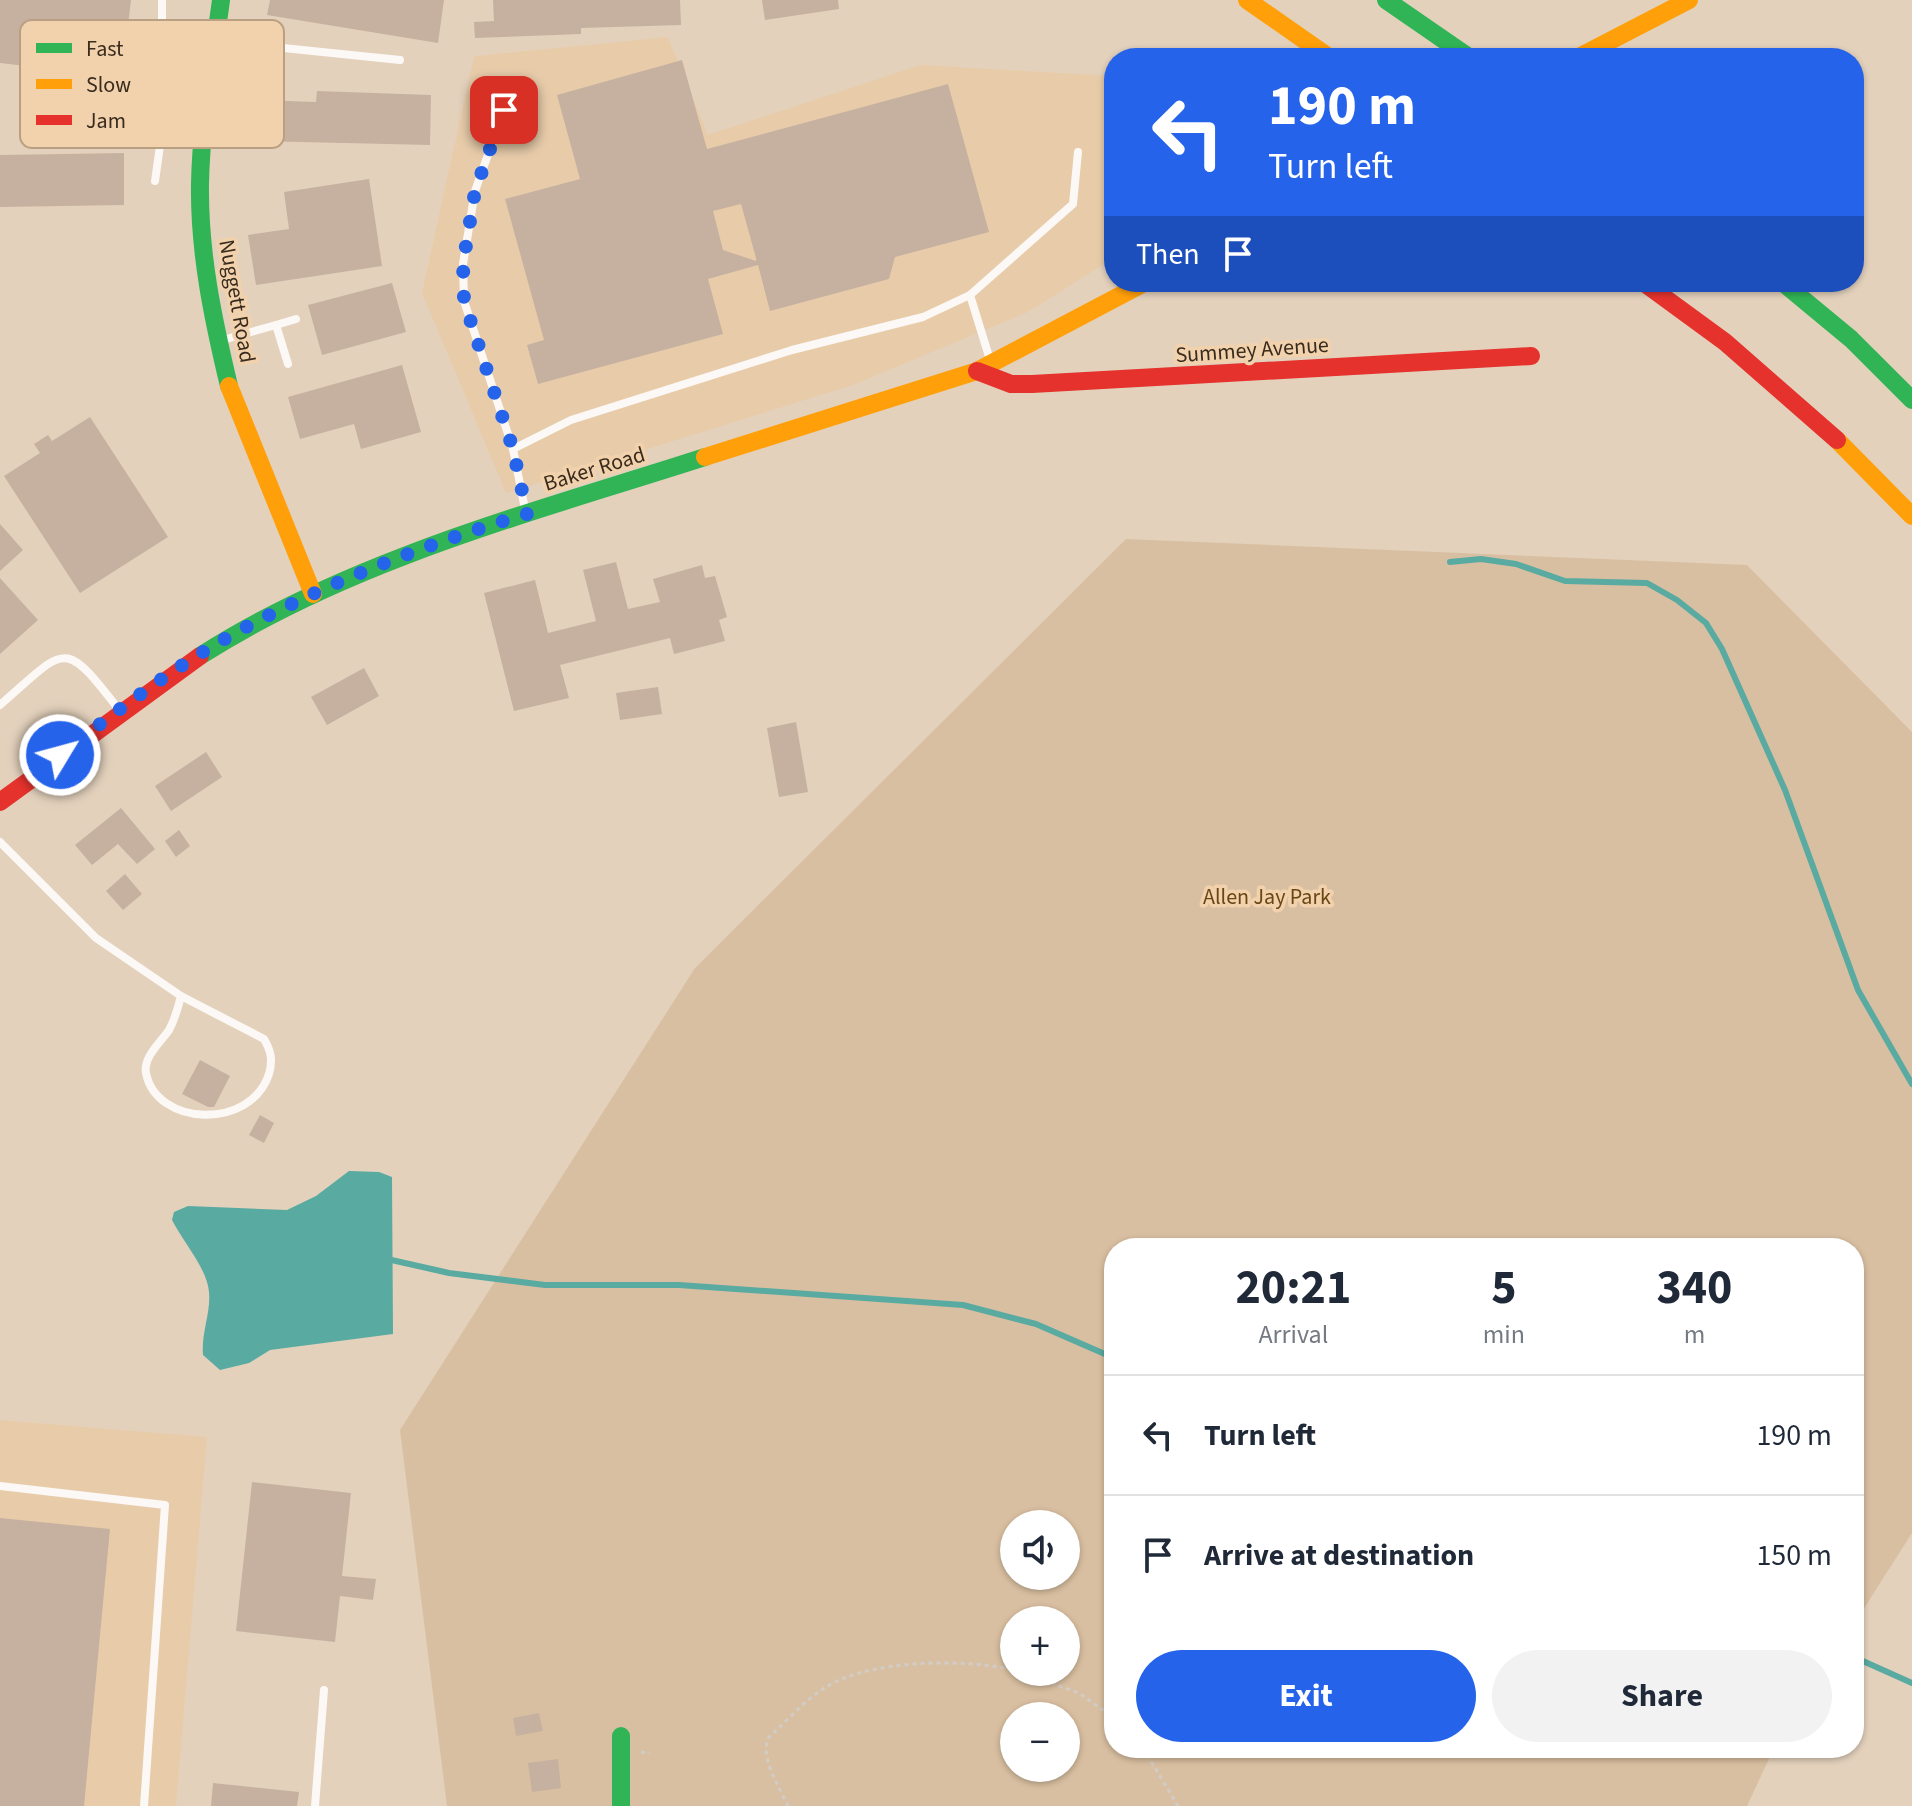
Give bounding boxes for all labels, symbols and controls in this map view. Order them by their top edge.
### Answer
legend [20,20,284,148]
text: Fast [86,33,124,65]
text: 190 m [1268,67,1416,146]
text: Slow [86,69,131,101]
pin [470,76,538,144]
icon: left [1136,80,1240,184]
icon: arrive [482,88,526,132]
text: Jam [86,105,126,137]
text: Turn left [1268,141,1393,192]
icon: arrive [1216,232,1260,276]
text: Then [1136,233,1200,276]
street label: Nuggett Road [210,237,264,365]
street label: Summey Avenue [1174,329,1330,371]
street label: Baker Road [540,438,649,500]
position arrow [18,713,102,797]
park label: Allen Jay Park [1203,881,1331,913]
text: 20:21 [1235,1254,1351,1322]
text: 5 [1491,1254,1517,1322]
text: 340 [1656,1254,1732,1322]
text: Arrival [1258,1316,1328,1353]
text: min [1483,1316,1525,1353]
text: m [1684,1316,1705,1353]
icon: left [1136,1413,1180,1457]
text: Turn left [1204,1414,1316,1457]
text: 190 m [1756,1414,1832,1457]
map controls [1000,1510,1080,1782]
button: sound [1000,1510,1080,1590]
icon: arrive [1136,1533,1180,1577]
text: Arrive at destination [1204,1534,1474,1577]
text: 150 m [1756,1534,1832,1577]
button: + [1000,1606,1080,1686]
button: Exit [1136,1650,1476,1742]
button: Share [1492,1650,1832,1742]
button: − [1000,1702,1080,1782]

